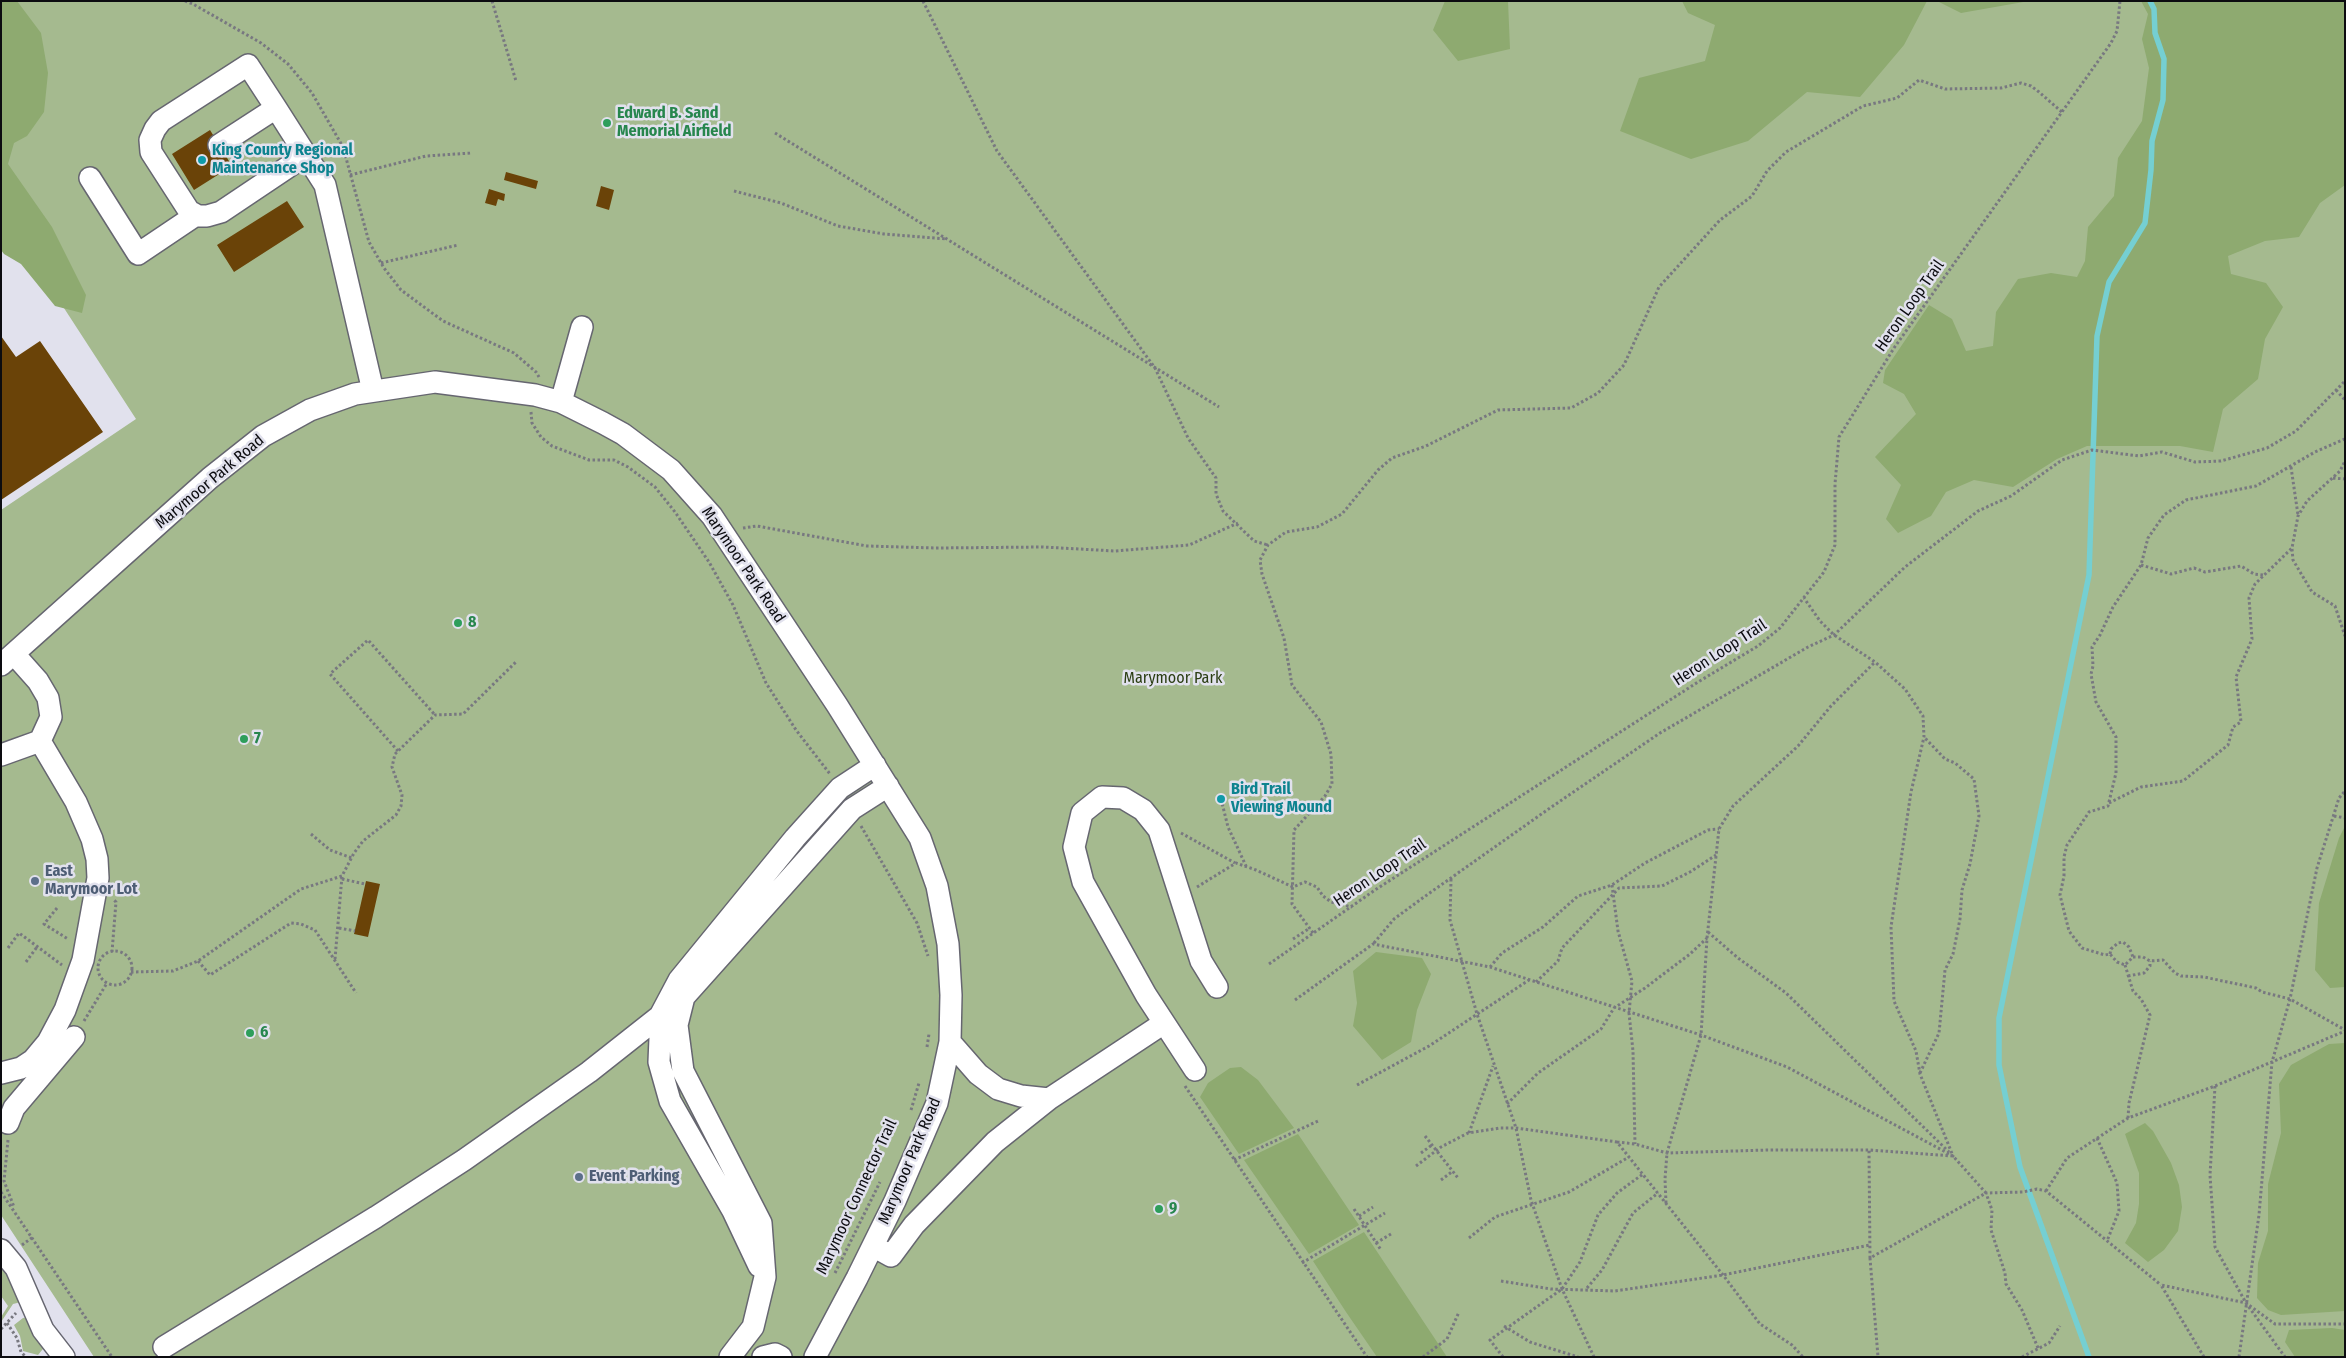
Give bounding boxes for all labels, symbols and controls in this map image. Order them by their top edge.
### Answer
place label: Edward B. Sand Memorial Airfield [617,104,731,142]
marker: Edward B. Sand Memorial Airfield [601,117,613,129]
place label: King County Regional Maintenance Shop [212,141,353,179]
marker: King County Regional Maintenance Shop [196,154,208,166]
street label: Heron Loop Trail [1871,257,1949,355]
street label: Marymoor Park Road [152,431,268,533]
street label: Marymoor Park Road [697,503,789,627]
place label: 8 [468,613,476,633]
street label: Heron Loop Trail [1670,616,1770,690]
marker: 8 [452,617,464,629]
park label: Marymoor Park [1124,669,1222,689]
place label: 7 [254,729,261,749]
marker: 7 [238,733,250,745]
place label: Bird Trail Viewing Mound [1231,780,1332,818]
marker: Bird Trail Viewing Mound [1215,793,1227,805]
street label: Heron Loop Trail [1330,835,1430,911]
place label: East Marymoor Lot [45,862,138,900]
marker: East Marymoor Lot [29,875,41,887]
place label: 6 [260,1023,268,1043]
marker: 6 [244,1027,256,1039]
street label: Marymoor Park Road [875,1095,945,1227]
street label: Marymoor Connector Trail [813,1116,901,1278]
place label: Event Parking [589,1167,679,1187]
marker: Event Parking [573,1171,585,1183]
place label: 9 [1169,1199,1177,1219]
marker: 9 [1153,1203,1165,1215]

